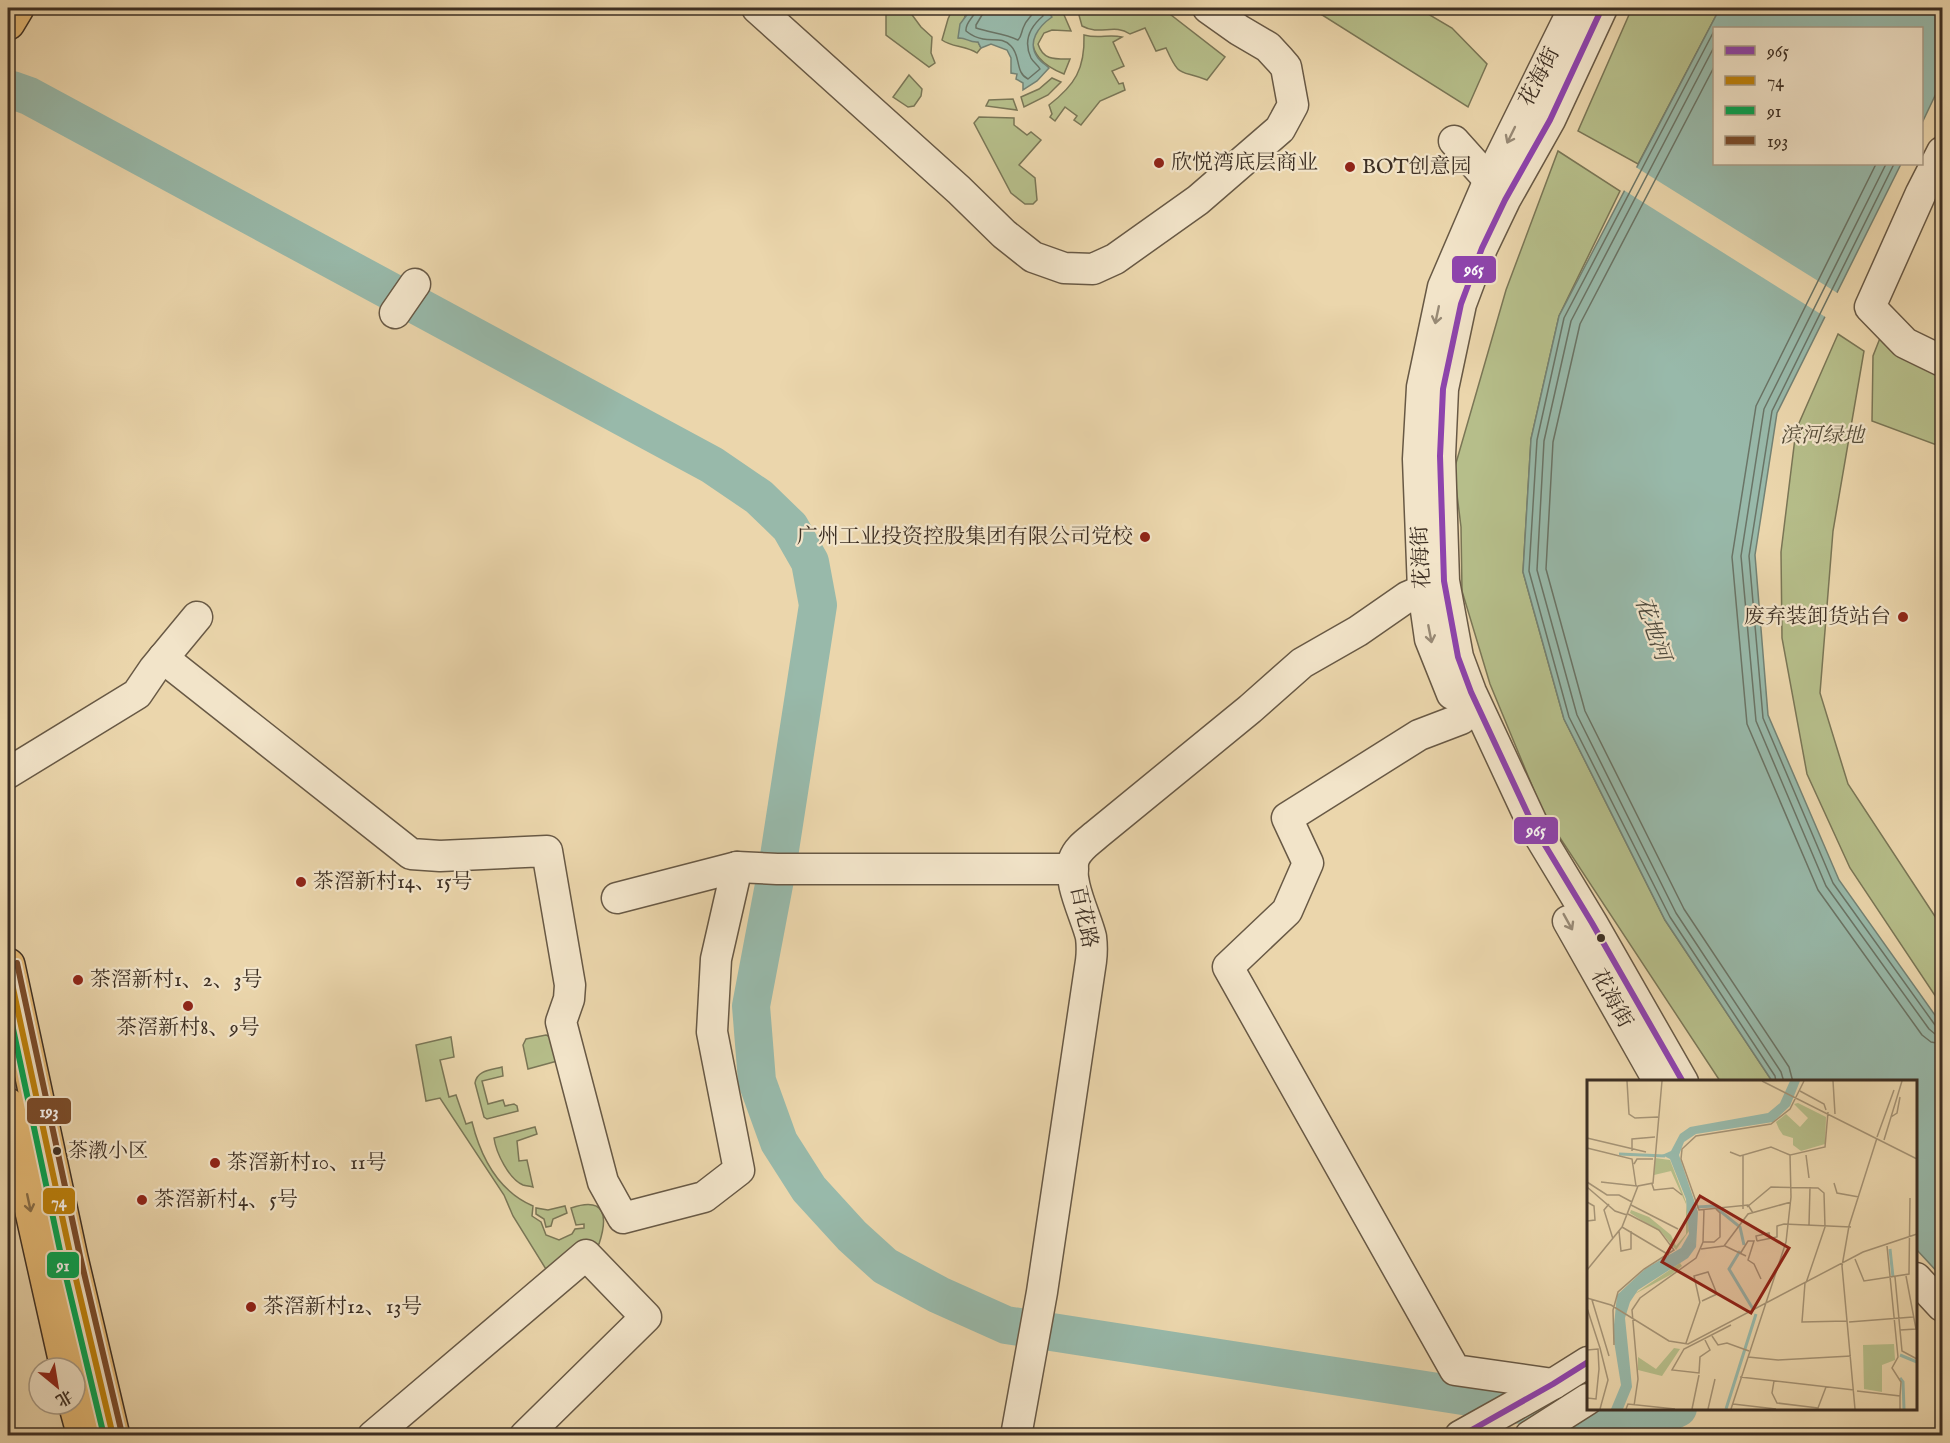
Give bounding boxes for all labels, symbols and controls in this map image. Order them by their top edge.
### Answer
legend [1713,27,1923,165]
text: 965 [1766,41,1789,64]
street label: 花海街 [1514,43,1566,111]
text: 74 [1767,71,1784,94]
text: 91 [1766,101,1782,124]
one-way arrow [1504,126,1516,144]
text: 193 [1767,131,1788,154]
place label: 欣悦湾底层商业 [1171,150,1318,177]
place label: BOT创意园 [1362,154,1472,181]
marker: 欣悦湾底层商业 [1152,156,1166,170]
marker: BOT创意园 [1343,160,1357,174]
line badge: 965 [1451,255,1497,284]
text: 965 [1463,261,1484,281]
one-way arrow [1431,305,1442,324]
park label: 滨河绿地 [1780,423,1866,450]
place label: 广州工业投资控股集团有限公司党校 [797,524,1133,551]
street label: 花海街 [1407,525,1437,589]
marker: 广州工业投资控股集团有限公司党校 [1138,530,1152,544]
water label: 花地河 [1628,593,1677,669]
place label: 废弃装卸货站台 [1744,604,1891,631]
marker: 废弃装卸货站台 [1896,610,1910,624]
one-way arrow [1425,623,1436,643]
line badge: 965 [1513,816,1559,845]
text: 965 [1525,822,1546,842]
place label: 茶滘新村14、15号 [313,869,473,896]
marker: 茶滘新村14、15号 [294,875,308,889]
street label: 百花路 [1063,883,1103,951]
one-way arrow [1563,913,1574,931]
unlabelled marker [1595,932,1607,944]
street label: 花海街 [1584,965,1638,1033]
place label: 茶滘新村1、2、3号 [90,967,263,994]
marker: 茶滘新村1、2、3号 [71,973,85,987]
marker: 茶滘新村8、9号 [181,999,195,1013]
place label: 茶滘新村8、9号 [116,1015,260,1042]
inset map [1587,1080,1917,1410]
line badge: 193 [26,1097,72,1125]
text: 193 [40,1103,58,1123]
place label: 茶漖小区 [68,1139,148,1164]
marker: 茶漖小区 [51,1145,63,1157]
place label: 茶滘新村10、11号 [227,1150,387,1177]
marker: 茶滘新村10、11号 [208,1156,222,1170]
line badge: 74 [42,1187,76,1215]
place label: 茶滘新村4、5号 [154,1187,298,1214]
one-way arrow [24,1193,35,1212]
text: 74 [51,1193,68,1213]
marker: 茶滘新村4、5号 [135,1193,149,1207]
line badge: 91 [46,1251,80,1279]
text: 91 [56,1257,69,1277]
place label: 茶滘新村12、13号 [263,1294,422,1321]
marker: 茶滘新村12、13号 [244,1300,258,1314]
north arrow [27,1356,87,1416]
text: 北 [52,1385,75,1410]

